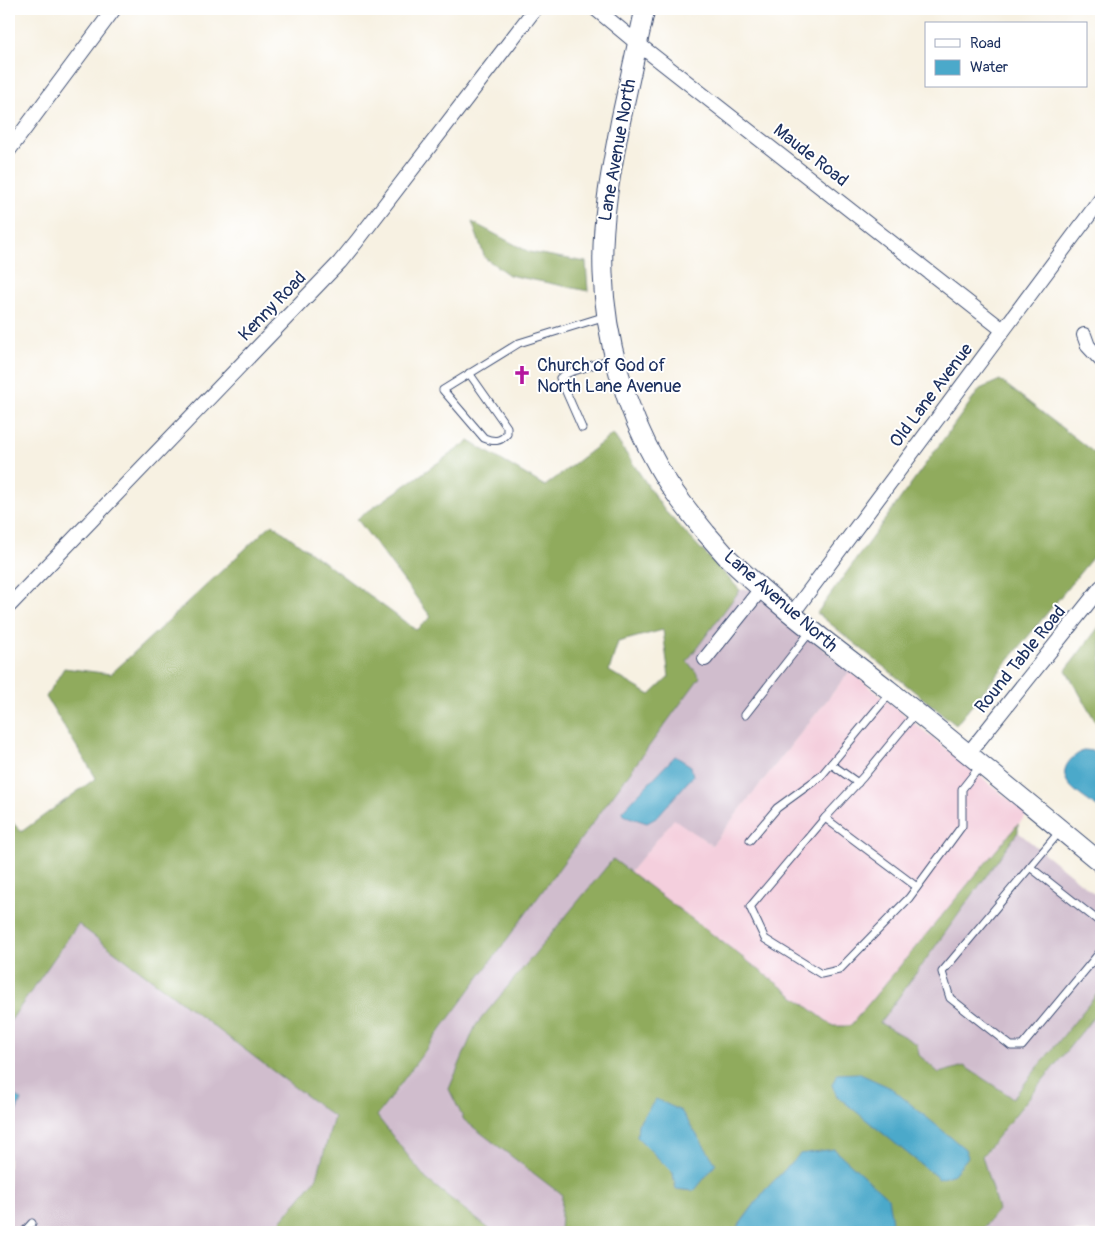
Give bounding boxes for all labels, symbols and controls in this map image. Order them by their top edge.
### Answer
legend [925,22,1088,88]
text: Road [970,34,1001,53]
text: Water [970,58,1009,77]
street label: Lane Avenue North [594,77,641,223]
street label: Maude Road [769,119,853,192]
street label: Kenny Road [233,267,311,346]
street label: Old Lane Avenue [885,338,978,452]
place label: Church of God of North Lane Avenue [537,354,681,398]
church icon: Church of God of North Lane Avenue [511,364,533,386]
street label: Lane Avenue North [719,545,843,657]
street label: Round Table Road [970,601,1071,718]

